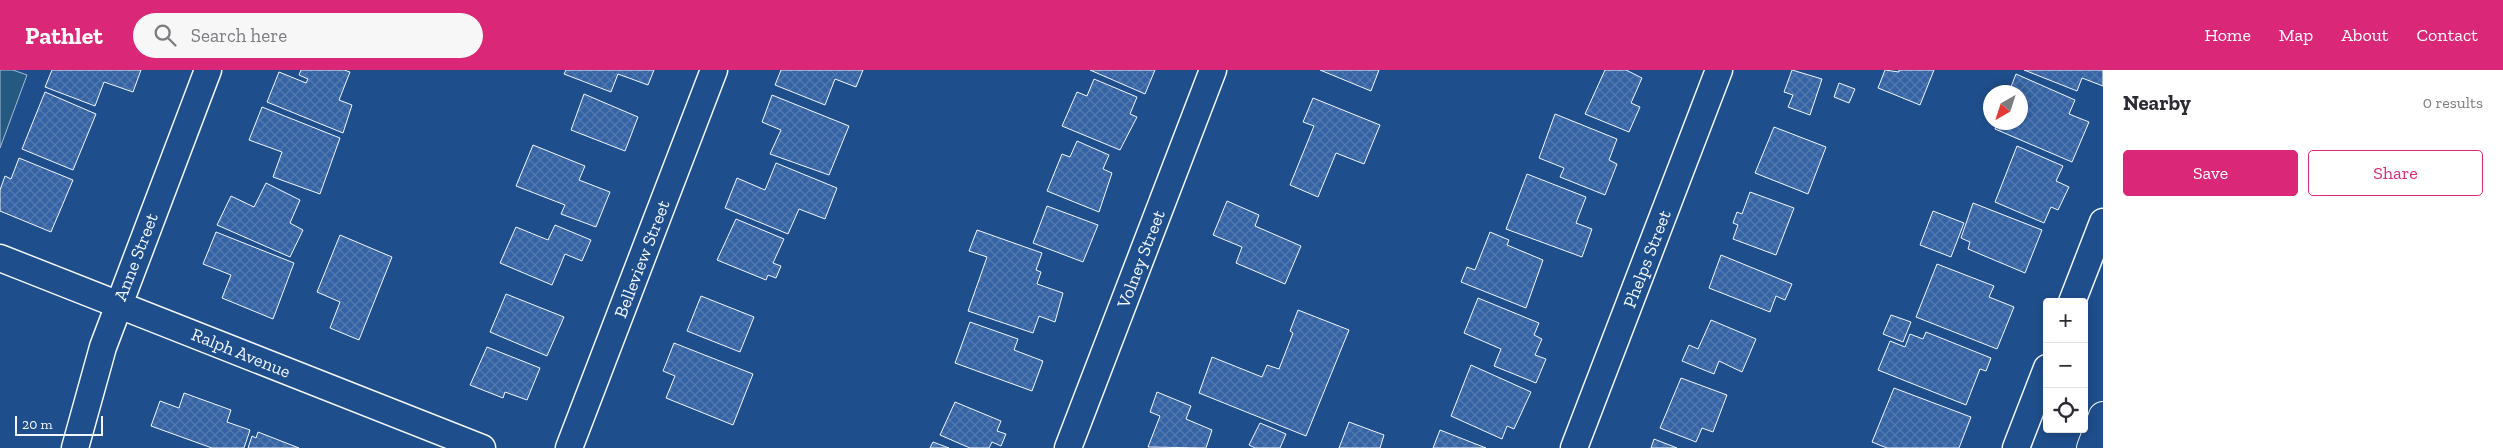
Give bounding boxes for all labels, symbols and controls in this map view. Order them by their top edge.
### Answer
search box [133,13,483,58]
text: Pathlet [25,21,103,50]
icon: search [151,21,179,49]
text: Search here [191,24,287,47]
text: Home [2204,24,2251,46]
text: Map [2279,24,2313,46]
text: About [2341,24,2388,46]
text: Contact [2416,24,2478,46]
north arrow [1983,85,2028,130]
text: Nearby [2123,90,2191,115]
text: 0 results [2423,93,2483,112]
button: Save [2123,150,2298,196]
button: Share [2308,150,2483,196]
street label: Belleview Street [609,197,675,321]
street label: Volney Street [1112,207,1170,312]
street label: Phelps Street [1618,207,1676,311]
street label: Anne Street [109,210,163,304]
map controls [2043,298,2088,433]
button: + [2043,298,2088,343]
street label: Ralph Avenue [188,323,294,383]
button: − [2043,343,2088,388]
button: locate [2043,388,2088,433]
scale bar [15,413,102,436]
text: 20 m [22,416,53,433]

